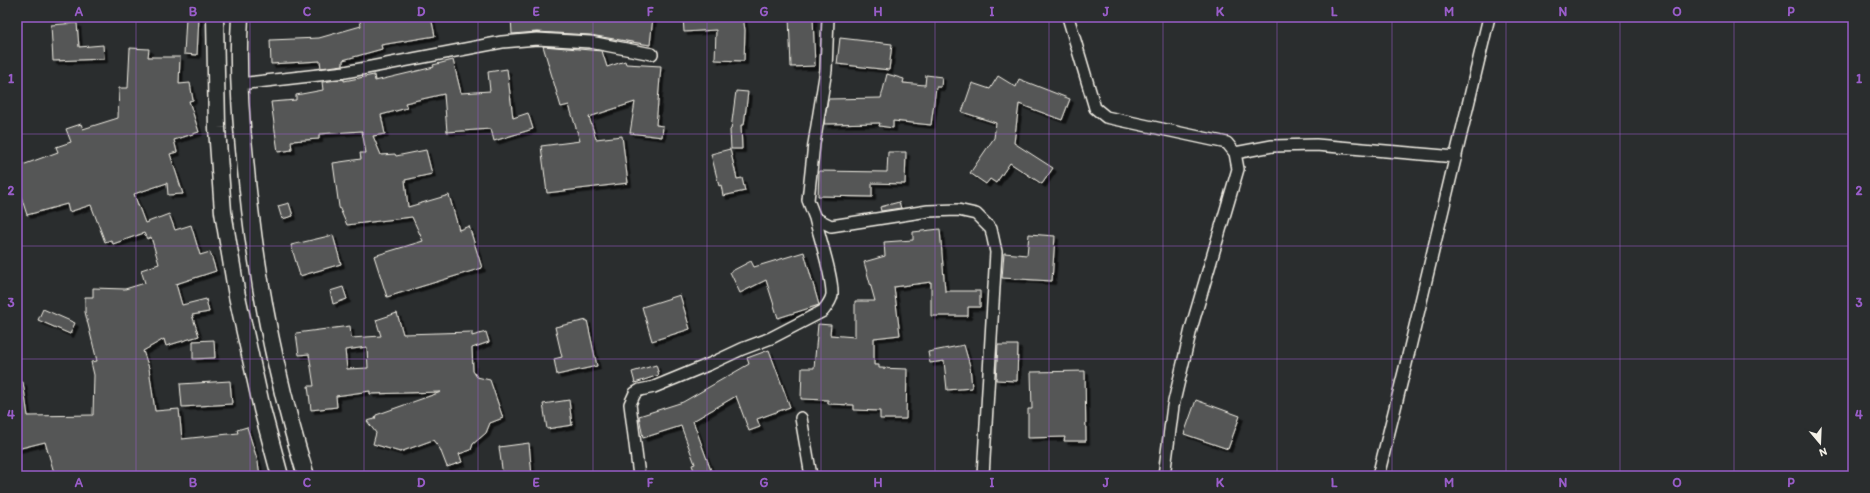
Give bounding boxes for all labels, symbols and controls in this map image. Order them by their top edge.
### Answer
text: A [74,4,84,19]
text: B [189,4,198,19]
text: C [303,4,312,19]
text: D [417,4,426,19]
text: E [532,4,540,19]
text: F [647,4,654,19]
text: G [760,4,769,19]
text: H [874,4,883,19]
text: I [990,4,995,19]
text: J [1102,4,1110,19]
text: K [1216,4,1225,19]
text: L [1331,4,1338,19]
text: M [1444,4,1454,19]
text: N [1559,4,1568,19]
text: O [1672,4,1682,19]
text: P [1787,4,1795,19]
text: 1 [8,71,14,86]
text: 1 [1856,71,1862,86]
text: 2 [8,183,15,198]
text: 2 [1856,183,1863,198]
text: 3 [7,295,15,310]
text: 3 [1855,295,1863,310]
text: 4 [7,407,15,422]
text: 4 [1855,407,1863,422]
north arrow [1800,423,1840,463]
text: N [1817,445,1829,459]
text: A [74,475,84,490]
text: B [189,475,198,490]
text: C [303,475,312,490]
text: D [417,475,426,490]
text: E [532,475,540,490]
text: F [647,475,654,490]
text: G [760,475,769,490]
text: H [874,475,883,490]
text: I [990,475,995,490]
text: J [1102,475,1110,490]
text: K [1216,475,1225,490]
text: L [1331,475,1338,490]
text: M [1444,475,1454,490]
text: N [1559,475,1568,490]
text: O [1672,475,1682,490]
text: P [1787,475,1795,490]

